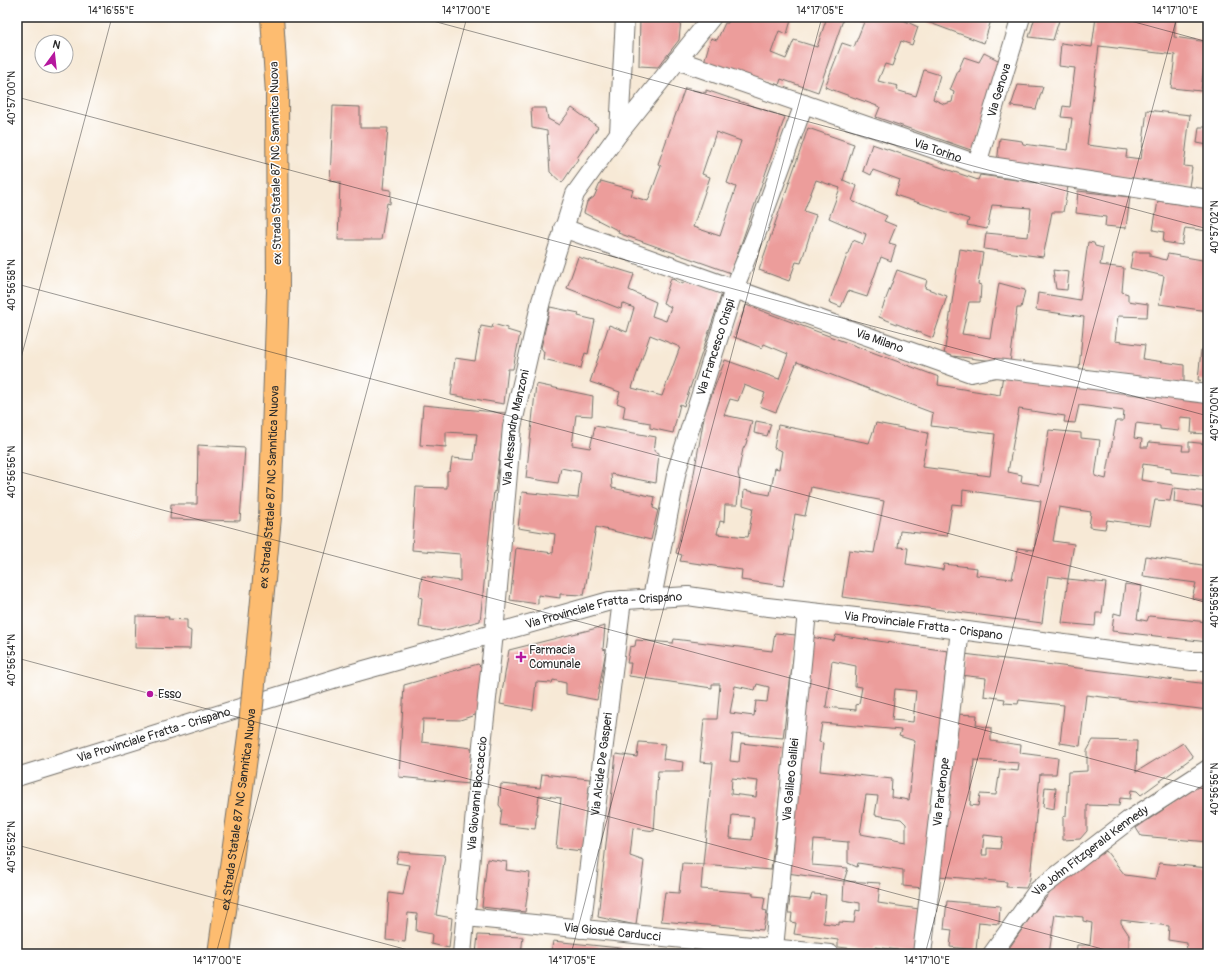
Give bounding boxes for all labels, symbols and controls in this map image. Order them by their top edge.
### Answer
text: 14°16'55"E [88,5,134,17]
text: 14°17'00"E [442,5,490,17]
text: 14°17'05"E [797,5,843,17]
text: 14°17'10"E [1152,5,1198,17]
north arrow [34,34,74,74]
text: N [51,38,62,52]
street label: ex Strada Statale 87 NC Sannitica Nuova [267,61,285,265]
street label: Via Genova [984,61,1014,119]
text: 40°57'00"N [6,71,18,125]
street label: Via Torino [912,135,964,166]
text: 40°57'02"N [1209,200,1221,253]
text: 40°56'58"N [6,259,18,311]
street label: Via Francesco Crispi [693,297,738,398]
street label: Via Milano [854,325,906,356]
street label: Via Alessandro Manzoni [499,368,532,487]
street label: ex Strada Statale 87 NC Sannitica Nuova [256,385,282,589]
text: 40°57'00"N [1209,387,1221,441]
text: 40°56'56"N [6,446,18,498]
text: 40°56'58"N [1209,576,1221,628]
street label: Via Provinciale Fratta - Crispano [524,589,683,632]
street label: Via Provinciale Fratta - Crispano [843,608,1004,643]
text: 40°56'54"N [6,634,18,686]
place label: Farmacia Comunale [529,643,580,672]
marker: Farmacia Comunale [516,652,526,662]
place label: Esso [158,687,182,702]
marker: Esso [145,689,155,699]
street label: Via Provinciale Fratta - Crispano [75,704,233,766]
street label: ex Strada Statale 87 NC Sannitica Nuova [218,707,259,911]
street label: Via Alcide De Gasperi [588,712,615,817]
street label: Via Giovanni Boccaccio [464,735,490,852]
street label: Via Galileo Galilei [779,738,802,822]
street label: Via Partenope [929,757,952,827]
text: 40°56'56"N [1209,763,1221,815]
street label: Via John Fitzgerald Kennedy [1029,802,1151,899]
text: 40°56'52"N [6,821,18,873]
street label: Via Giosuè Carducci [563,919,662,944]
text: 14°17'00"E [193,955,241,967]
text: 14°17'05"E [549,955,595,967]
text: 14°17'10"E [904,955,950,967]

